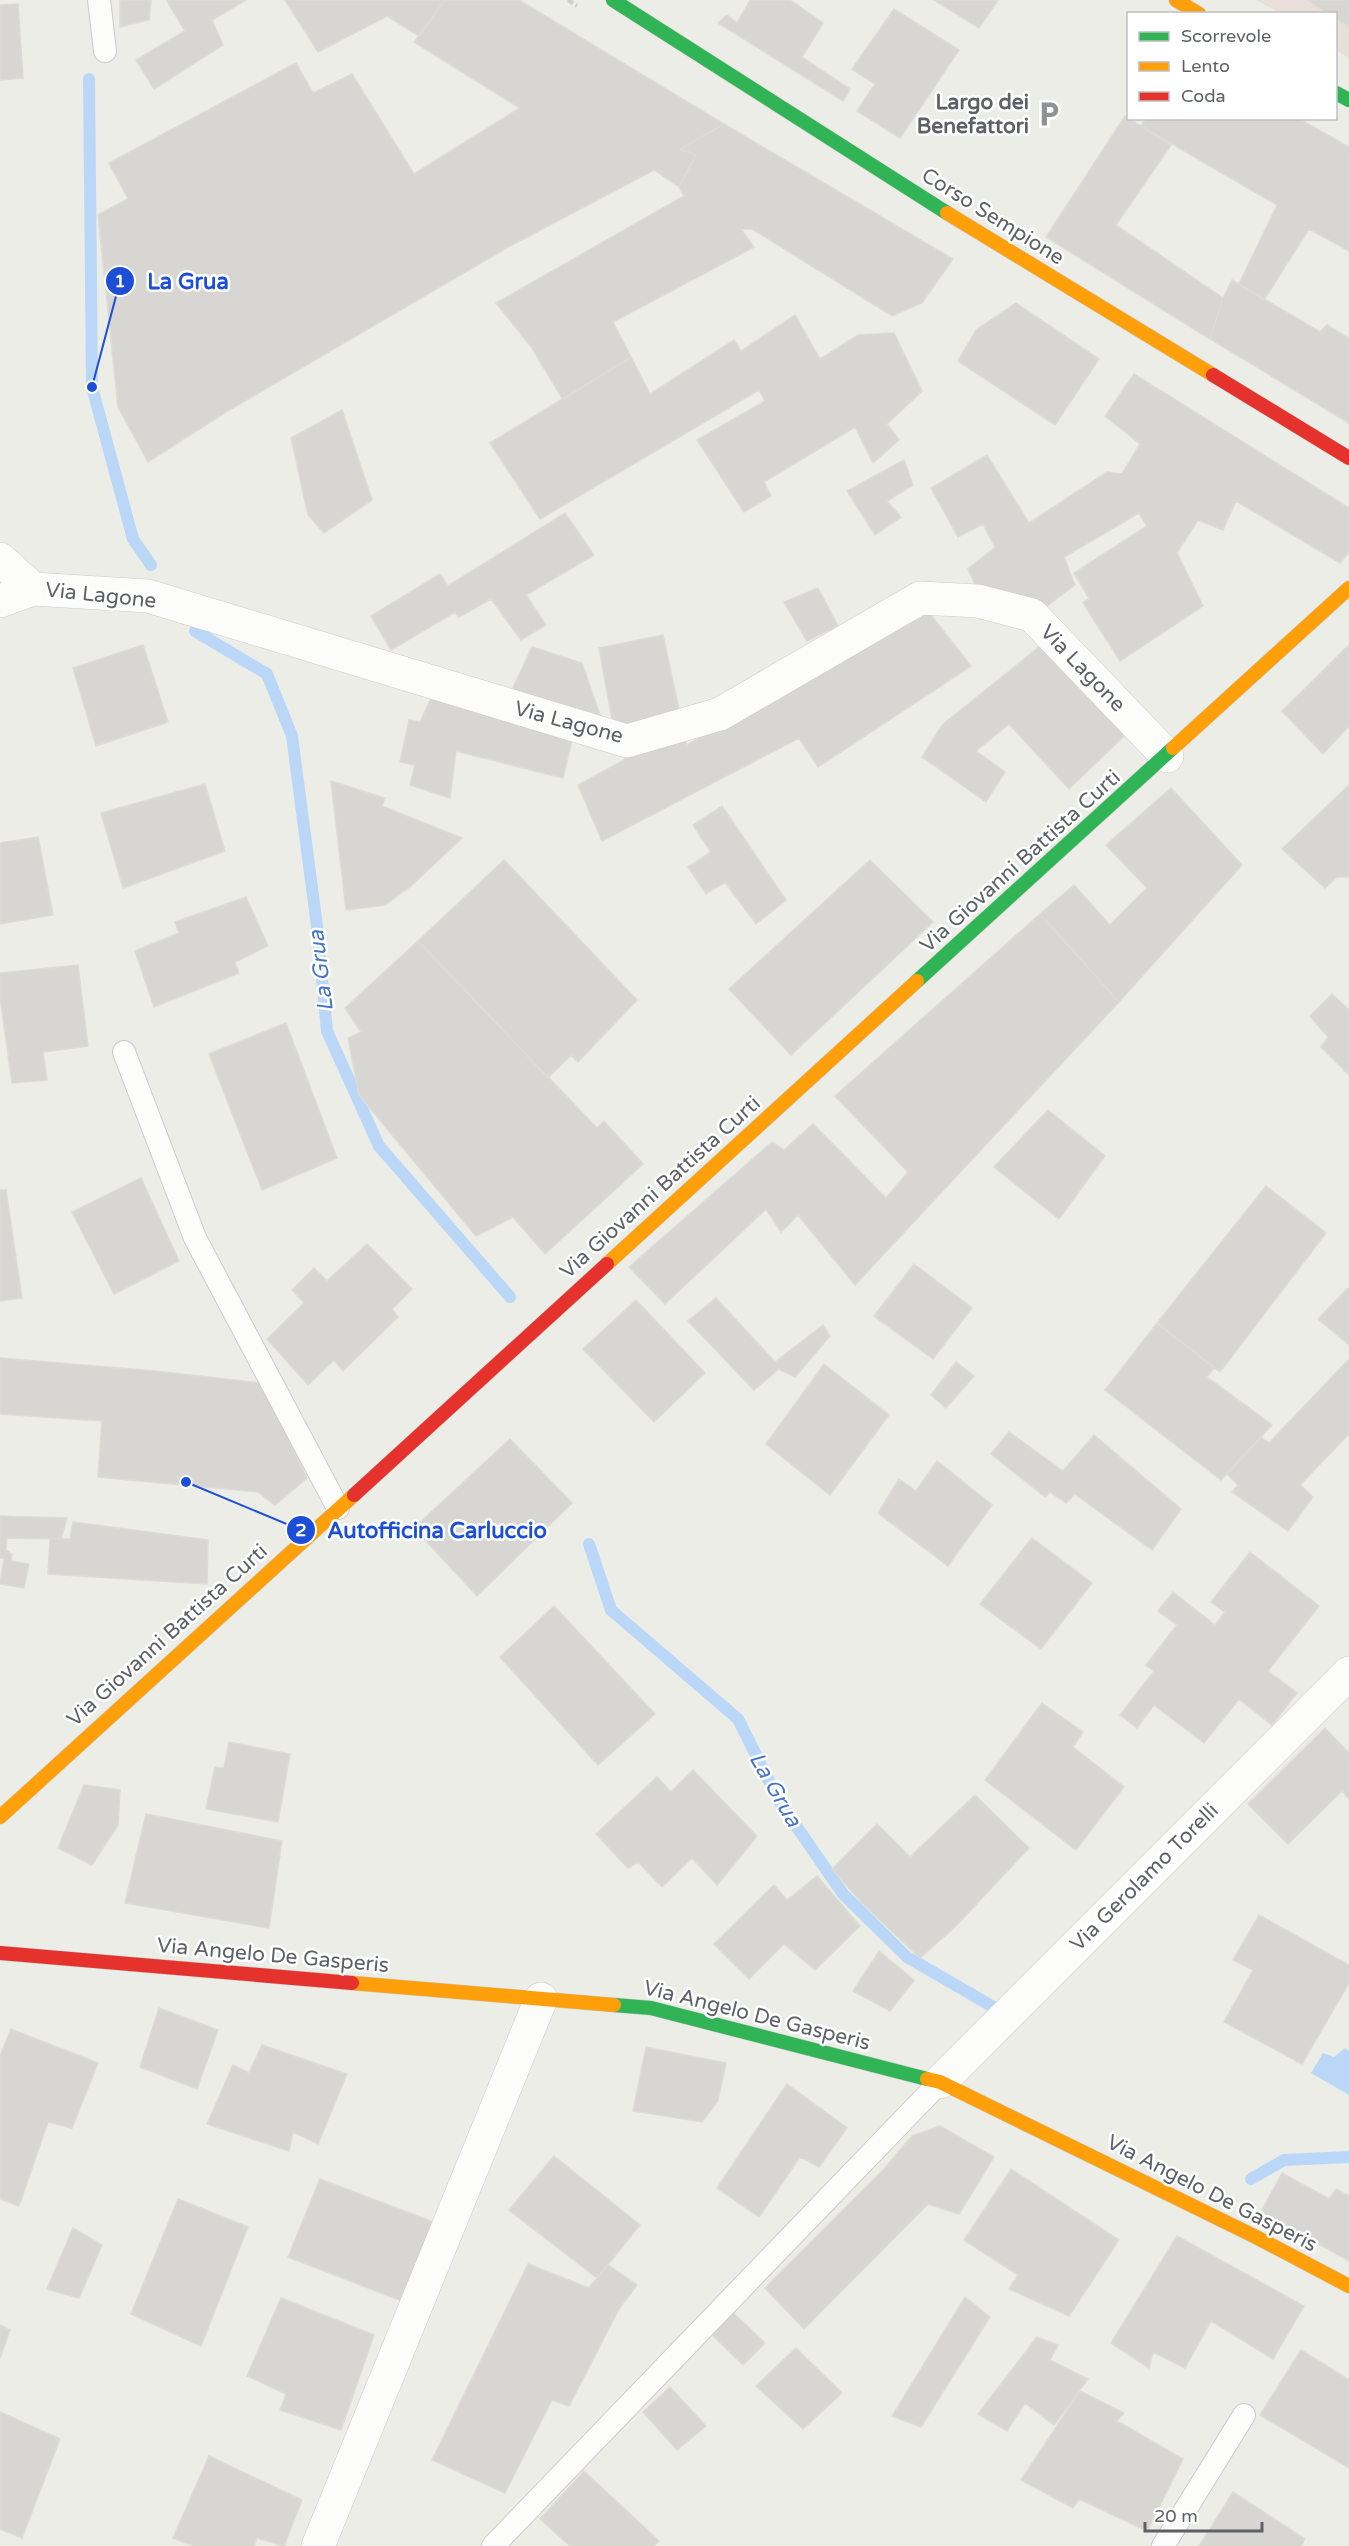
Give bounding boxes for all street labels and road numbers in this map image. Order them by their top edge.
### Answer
street label: Corso Sempione [917,163,1069,270]
street label: Via Lagone [44,577,158,614]
street label: Via Lagone [1035,620,1130,717]
street label: Via Lagone [512,696,626,749]
street label: Via Giovanni Battista Curti [915,765,1126,958]
street label: Via Giovanni Battista Curti [555,1091,766,1284]
street label: Via Giovanni Battista Curti [62,1539,273,1732]
street label: Via Gerolamo Torelli [1065,1798,1224,1957]
street label: Via Angelo De Gasperis [156,1933,390,1978]
street label: Via Angelo De Gasperis [641,1975,873,2056]
street label: Via Angelo De Gasperis [1102,2129,1321,2257]

